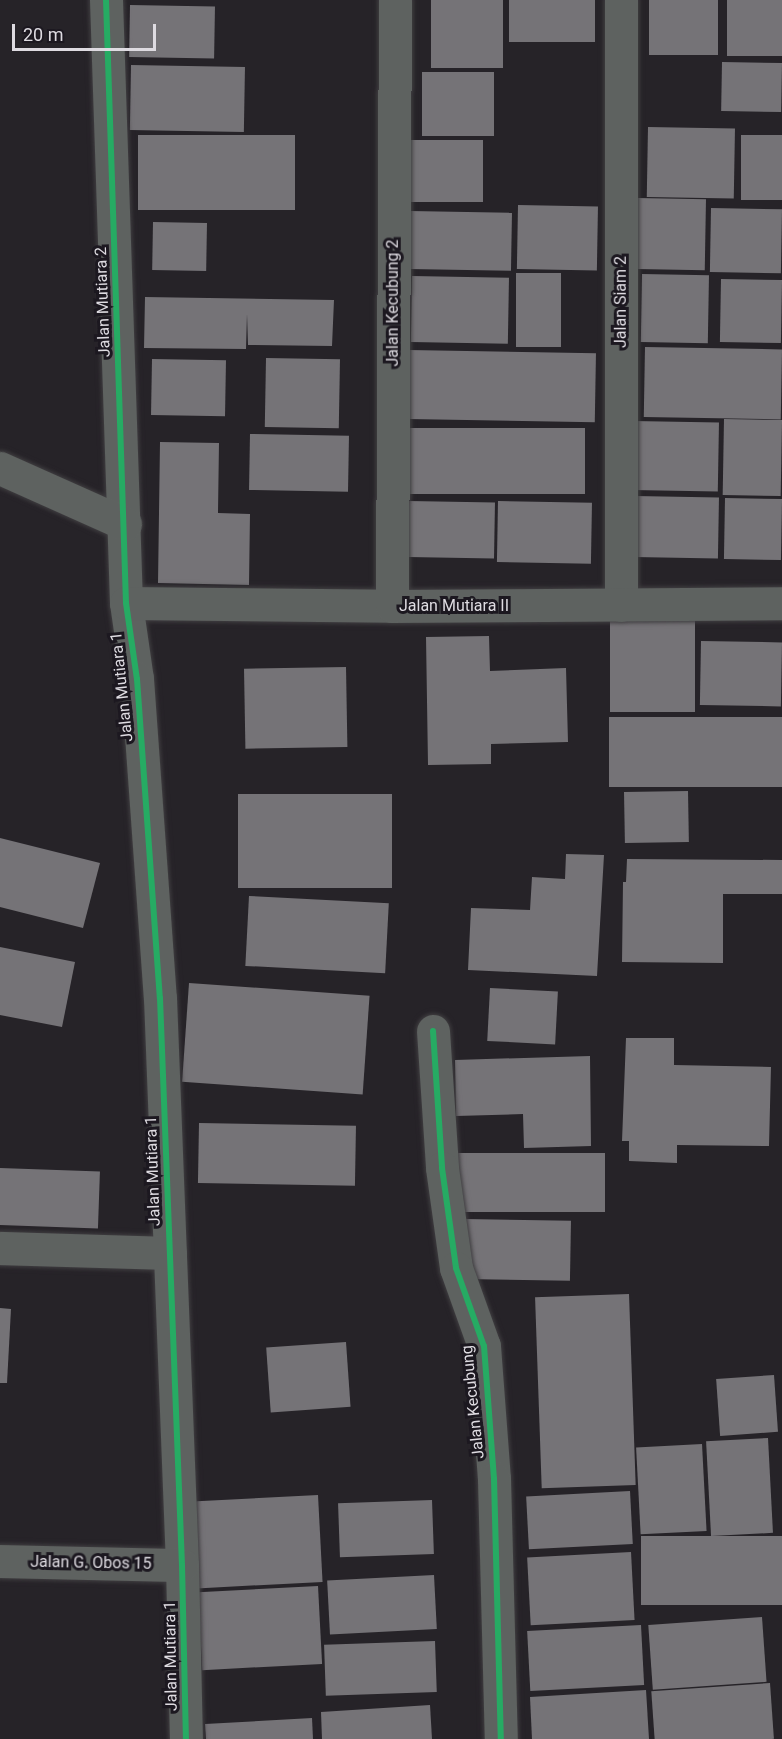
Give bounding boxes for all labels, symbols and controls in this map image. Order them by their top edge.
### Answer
scale bar [15,12,159,50]
text: 20 m [23,24,63,45]
street label: Jalan Kecubung 2 [383,239,403,367]
street label: Jalan Mutiara 2 [91,247,115,357]
street label: Jalan Siam 2 [611,256,631,348]
street label: Jalan Mutiara II [399,596,509,616]
street label: Jalan Mutiara 1 [107,631,137,743]
street label: Jalan Mutiara 1 [141,1116,165,1226]
street label: Jalan Kecubung [457,1344,489,1460]
street label: Jalan G. Obos 15 [30,1552,152,1574]
street label: Jalan Mutiara 1 [160,1601,182,1711]

